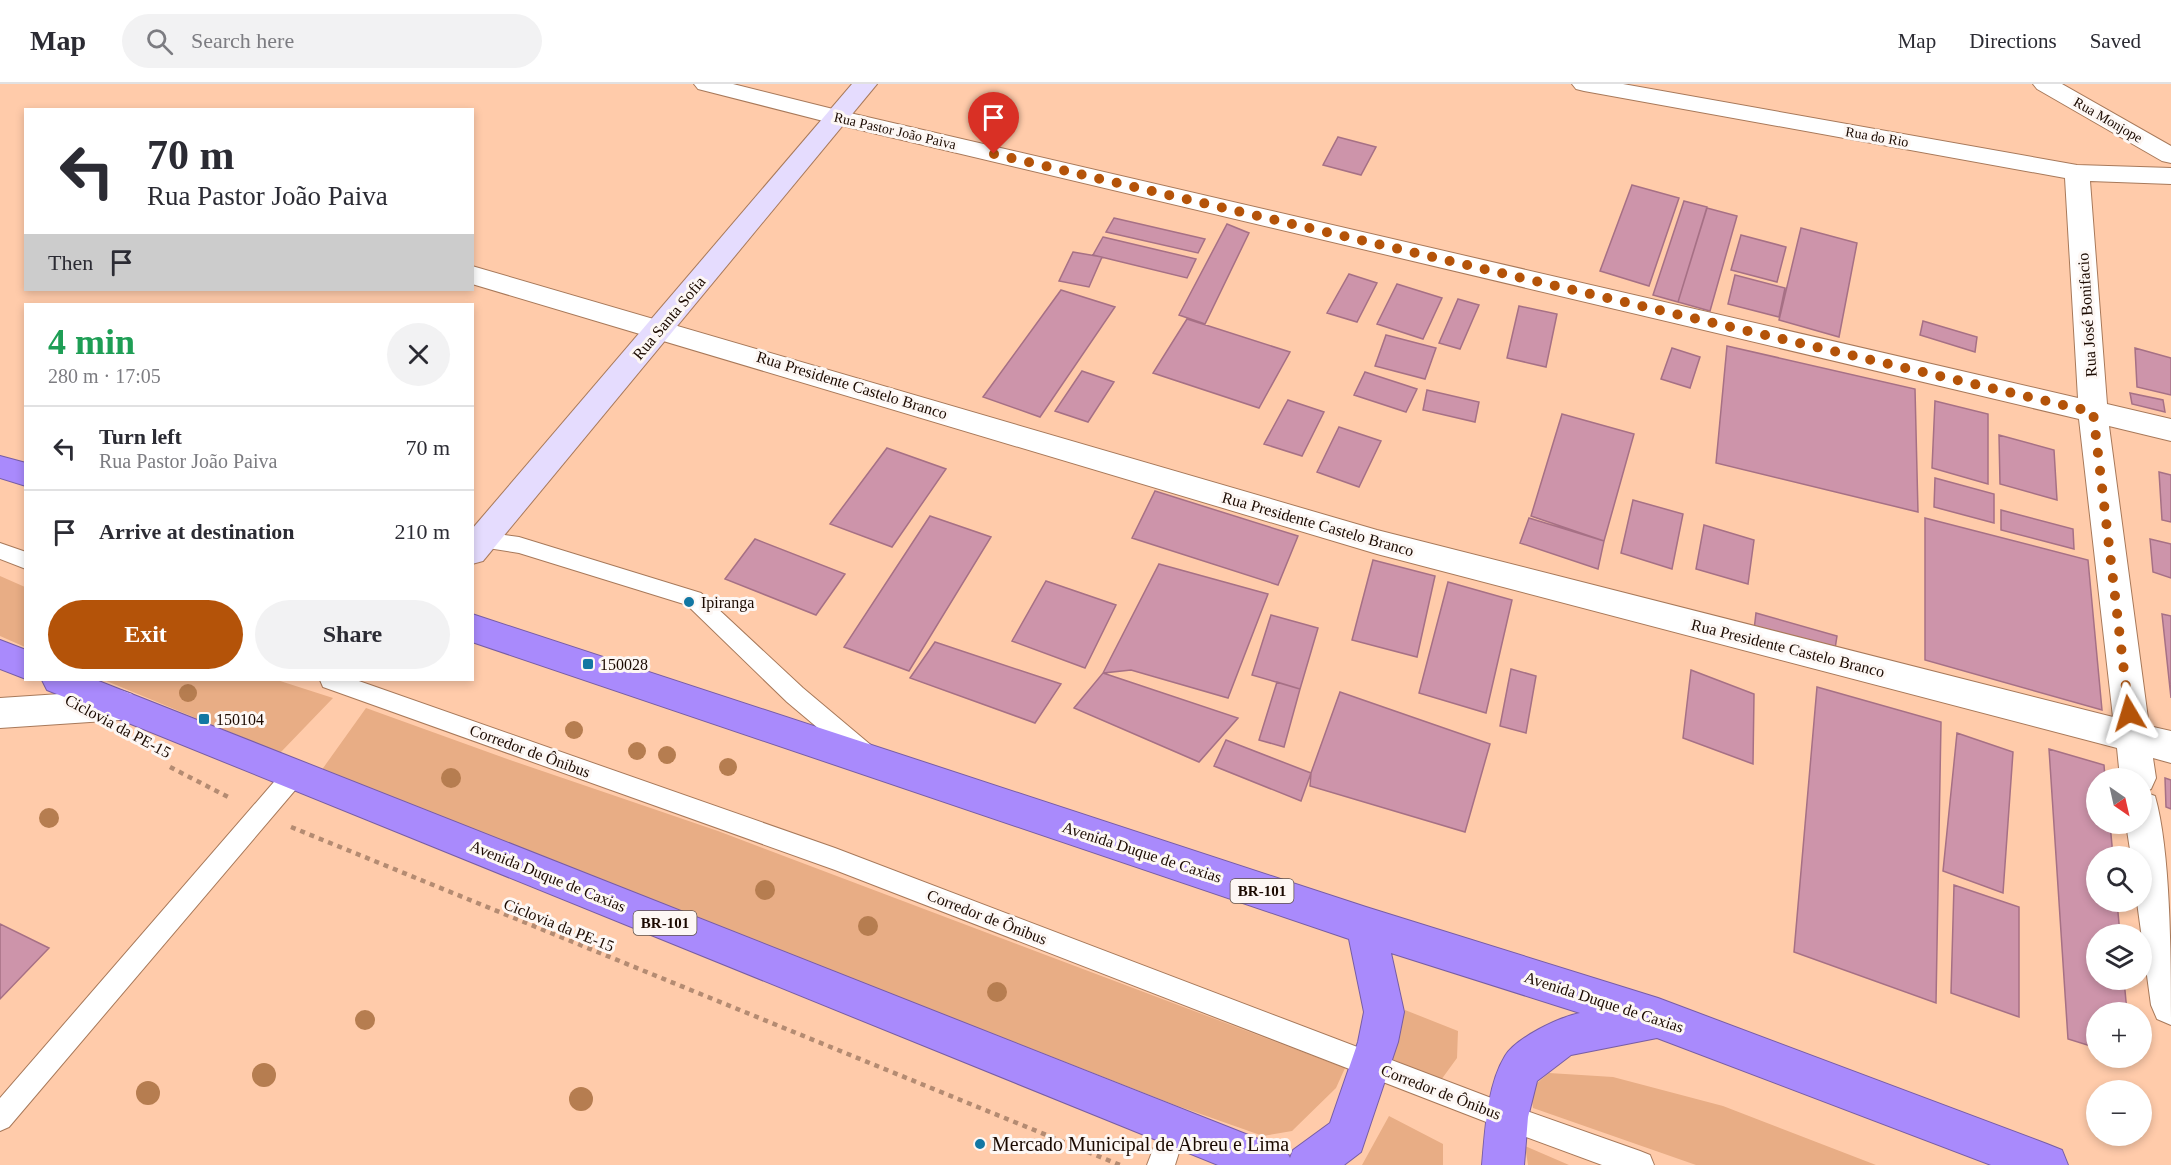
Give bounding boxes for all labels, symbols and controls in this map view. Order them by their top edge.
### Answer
search box [122,14,542,68]
text: Map [30,25,86,56]
icon: search [143,25,176,58]
text: Search here [191,28,294,53]
text: Map [1898,29,1936,53]
text: Directions [1969,29,2057,53]
text: Saved [2090,29,2141,53]
pin [968,92,1019,154]
street label: Rua Monjope [2071,94,2145,146]
icon: arrive [977,101,1010,134]
street label: Rua Pastor João Paiva [832,110,958,153]
street label: Rua do Rio [1844,124,1910,150]
icon: left [48,132,126,210]
text: 70 m [147,132,235,178]
text: Rua Pastor João Paiva [147,181,388,211]
icon: arrive [105,246,138,279]
text: Then [48,250,93,275]
street label: Rua José Bonifacio [2074,252,2100,378]
street label: Rua Santa Sofia [629,273,709,363]
text: 4 min [48,322,135,362]
button: close [387,323,450,386]
street label: Rua Presidente Castelo Branco [755,348,949,422]
text: 280 m · 17:05 [48,365,161,387]
text: Turn left [99,424,182,449]
icon: left [48,432,81,465]
text: 70 m [405,435,450,460]
text: Rua Pastor João Paiva [99,450,277,472]
street label: Rua Presidente Castelo Branco [1220,488,1416,560]
icon: arrive [48,516,81,549]
text: Arrive at destination [99,519,295,544]
text: 210 m [394,519,450,544]
place label: Ipiranga [701,594,754,612]
marker: Ipiranga [682,595,696,609]
button: Exit [48,600,243,669]
button: Share [255,600,450,669]
street label: Rua Presidente Castelo Branco [1690,616,1886,680]
place label: 150028 [600,656,648,673]
marker: 150028 [581,657,595,671]
position arrow [2097,681,2161,745]
street label: Ciclovia da PE-15 [62,691,174,761]
place label: 150104 [216,711,264,728]
marker: 150104 [197,712,211,726]
street label: Corredor de Ônibus [467,720,593,781]
north arrow [2086,768,2152,834]
map controls [2086,768,2152,1146]
street label: Avenida Duque de Caxias [1060,818,1224,887]
street label: Avenida Duque de Caxias [467,837,628,916]
button: search [2086,846,2152,912]
road number: BR-101 [1230,879,1294,903]
street label: Corredor de Ônibus [925,885,1050,948]
street label: Ciclovia da PE-15 [501,895,617,955]
road number: BR-101 [634,911,696,935]
button: layers [2086,924,2152,990]
street label: Avenida Duque de Caxias [1522,968,1686,1037]
button: + [2086,1002,2152,1068]
street label: Corredor de Ônibus [1379,1060,1504,1123]
button: − [2086,1080,2152,1146]
place label: Mercado Municipal de Abreu e Lima [992,1133,1289,1156]
marker: Mercado Municipal de Abreu e Lima [973,1137,987,1151]

